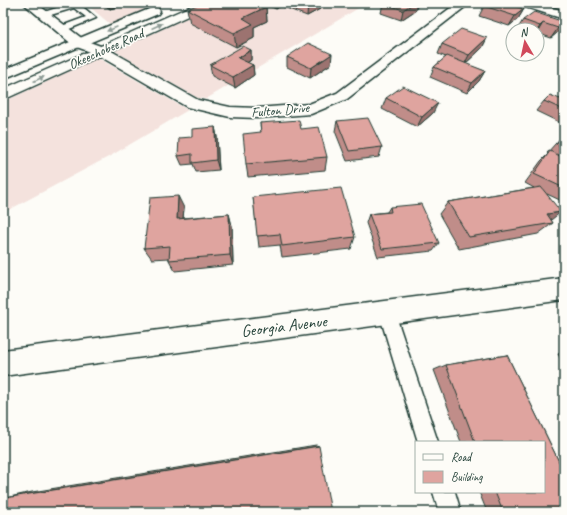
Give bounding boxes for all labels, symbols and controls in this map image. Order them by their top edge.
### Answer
north arrow [505,22,545,62]
one-way arrow [151,23,163,29]
street label: Okeechobee Road [66,24,148,73]
text: N [519,24,530,40]
one-way arrow [106,26,117,32]
one-way arrow [33,76,44,82]
street label: Fulton Drive [250,99,311,121]
street label: Georgia Avenue [240,310,329,342]
legend [415,441,545,493]
text: Road [451,449,473,465]
text: Building [451,469,483,485]

